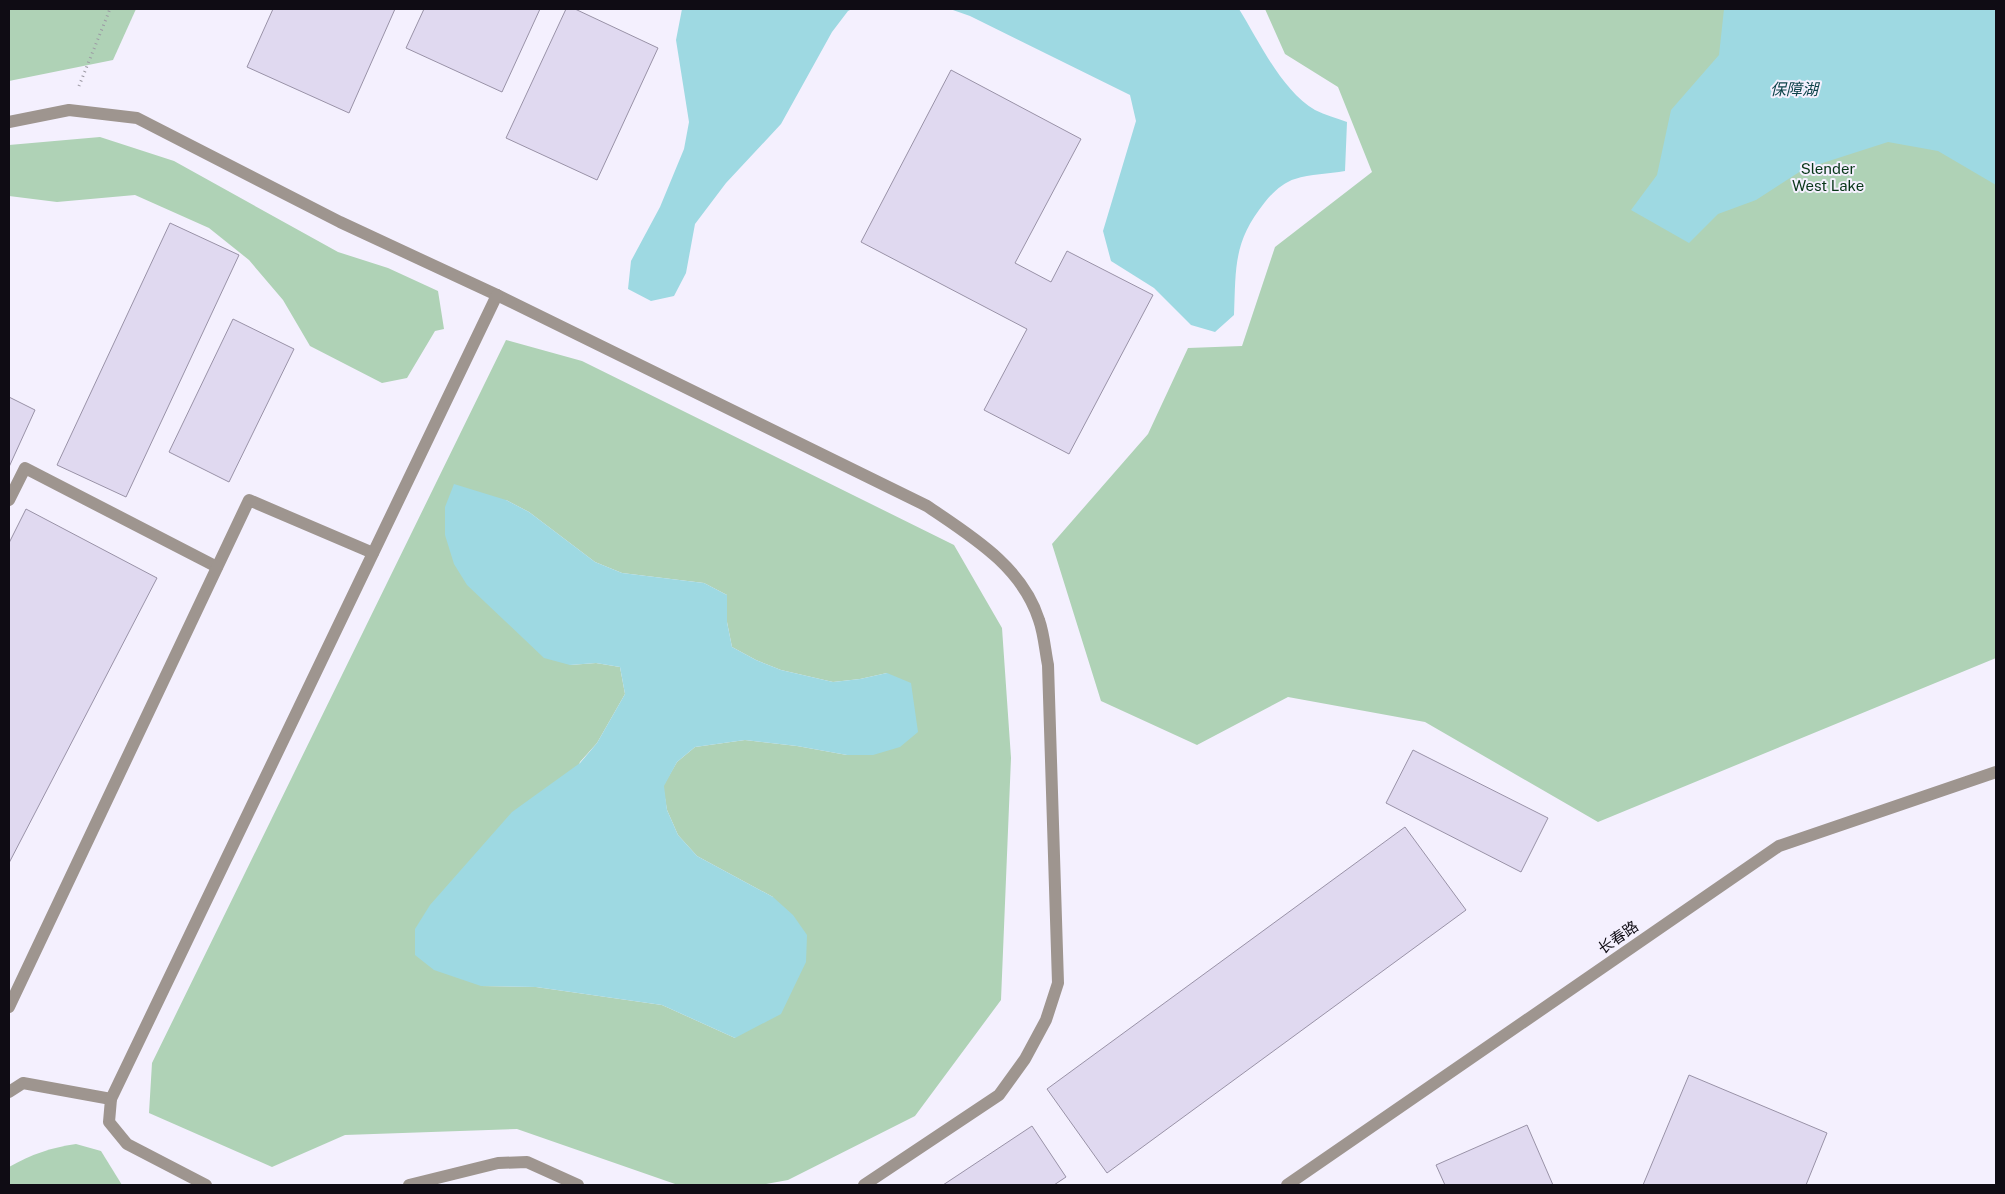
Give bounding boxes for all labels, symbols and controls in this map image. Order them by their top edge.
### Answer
water label: 保障湖 [1770,80,1821,99]
park label: Slender West Lake [1792,160,1864,194]
street label: 长春路 [1595,917,1641,957]

